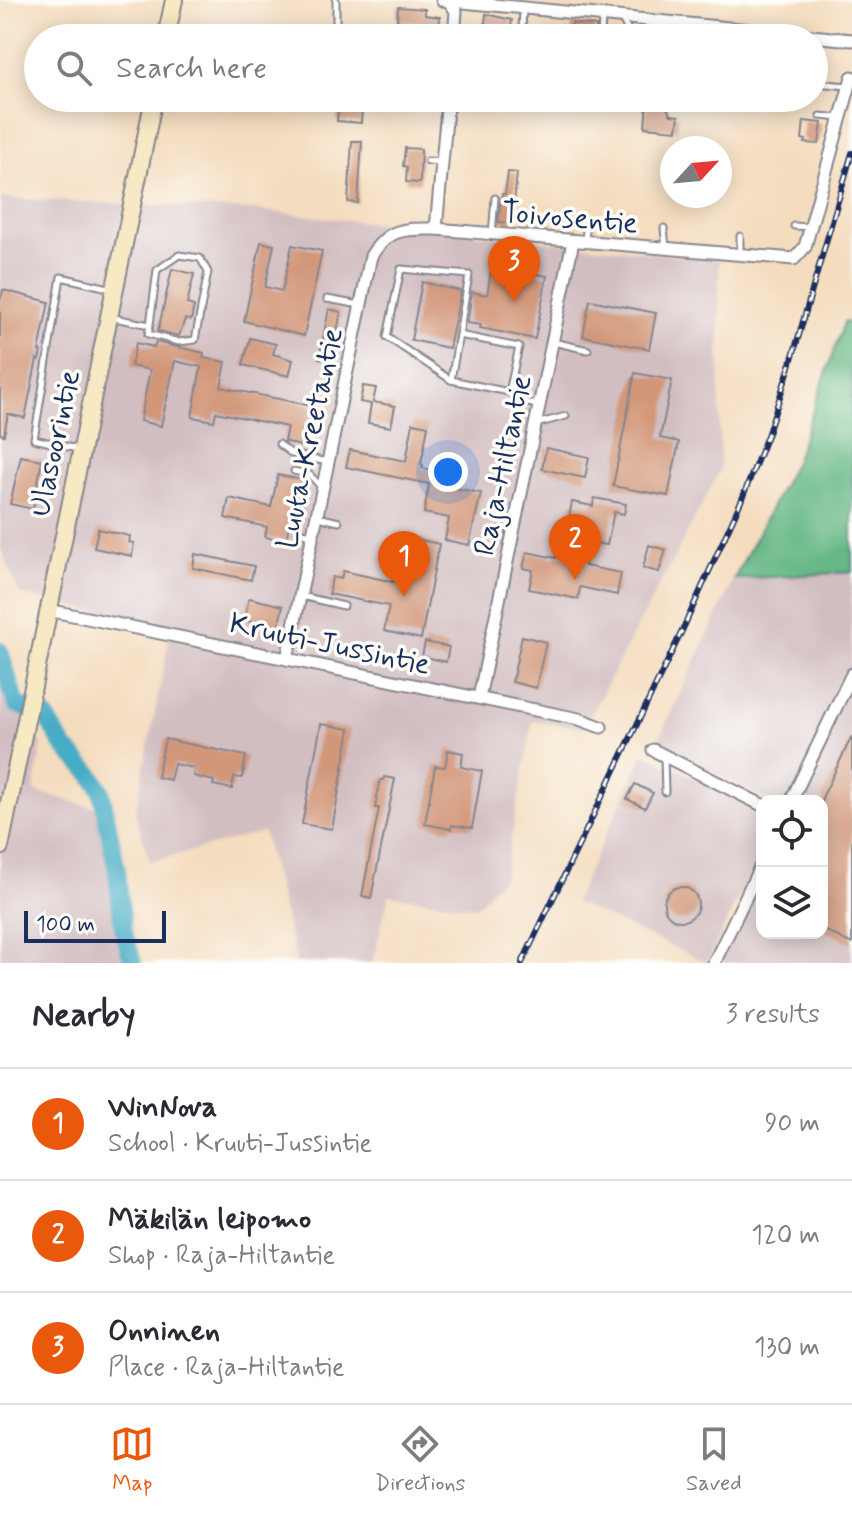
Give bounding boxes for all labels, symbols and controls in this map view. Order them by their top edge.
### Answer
search box [24,24,828,112]
icon: search [52,46,96,90]
text: Search here [116,49,267,88]
north arrow [660,136,732,208]
street label: Toivosentie [500,193,639,244]
pin: 3 [488,236,540,302]
street label: Luuta-Kreetantie [268,324,353,552]
street label: Ulasoorintie [21,366,90,520]
street label: Raja-Hiltantie [465,371,542,559]
your location [428,452,468,492]
pin: 2 [549,514,601,580]
pin: 1 [378,531,430,597]
street label: Kruuti-Jussintie [226,604,433,685]
map controls [756,795,828,939]
button: locate [756,795,828,867]
button: layers [756,867,828,939]
scale bar [24,907,166,943]
text: 100 m [36,911,95,939]
text: Nearby [32,993,136,1038]
text: 3 results [726,998,820,1032]
text: WinNova [108,1088,217,1127]
text: 1 [52,1107,64,1141]
text: 90 m [765,1107,820,1141]
text: School · Kruuti-Jussintie [108,1127,372,1161]
text: Mäkilän leipomo [108,1200,311,1239]
text: 2 [52,1219,64,1253]
text: 120 m [751,1219,820,1253]
text: Shop · Raja-Hiltantie [108,1239,335,1273]
text: Onninen [108,1312,220,1351]
text: 3 [52,1331,64,1365]
text: 130 m [754,1331,820,1365]
text: Place · Raja-Hiltantie [108,1351,344,1385]
tab: Map [110,1422,154,1498]
tab: Directions [375,1422,465,1498]
tab: Saved [686,1422,742,1498]

